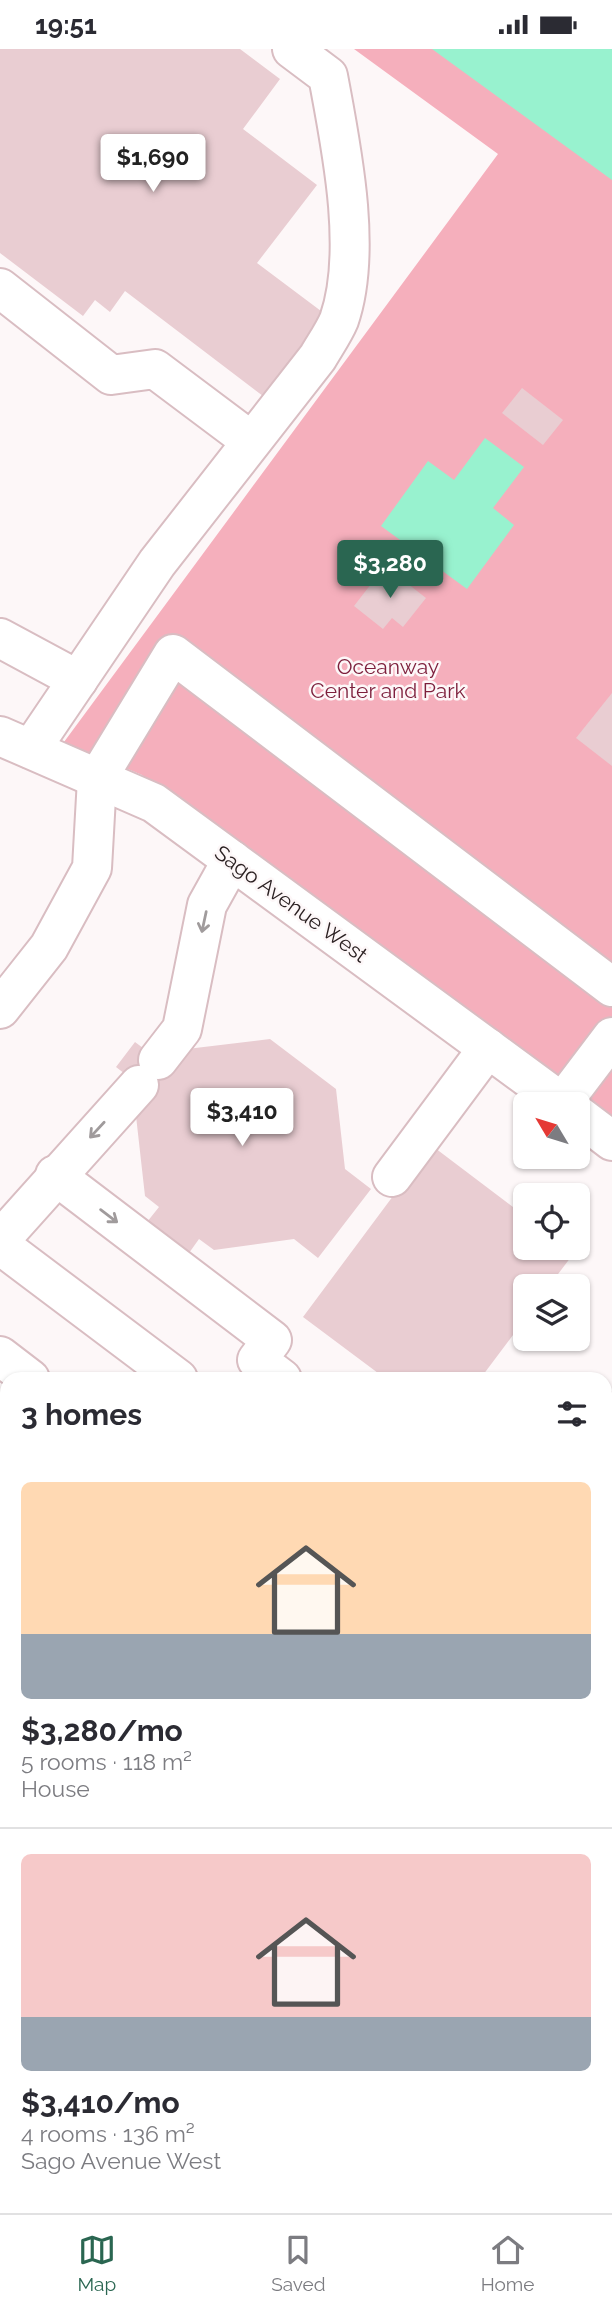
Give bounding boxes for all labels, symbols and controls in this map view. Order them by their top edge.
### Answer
text: 19:51 [35,10,97,40]
pin: $1,690 [96,135,210,194]
text: $1,690 [117,143,189,170]
pin: $3,280 [333,540,447,600]
text: $3,280 [353,549,427,576]
park label: Oceanway Center and Park [310,654,466,703]
street label: Sago Avenue West [210,840,373,967]
one-way arrow [196,910,210,933]
pin: $3,410 [185,1089,299,1148]
north arrow [513,1092,590,1169]
map controls [513,1092,590,1351]
text: $3,410 [206,1097,278,1124]
one-way arrow [88,1121,105,1138]
button: locate [513,1183,590,1260]
one-way arrow [99,1209,118,1224]
button: layers [513,1274,590,1351]
icon: filters [553,1395,591,1433]
text: 3 homes [21,1397,142,1432]
icon: home [243,1527,369,1653]
text: $3,280/mo [21,1713,183,1748]
text: 5 rooms · 118 m² [21,1748,192,1775]
text: House [21,1775,90,1802]
icon: home [243,1899,369,2025]
text: $3,410/mo [21,2085,180,2120]
text: 4 rooms · 136 m² [21,2120,195,2147]
text: Sago Avenue West [21,2147,221,2174]
tab: Map [78,2231,116,2295]
tab: Saved [271,2231,326,2295]
tab: Home [481,2231,534,2295]

